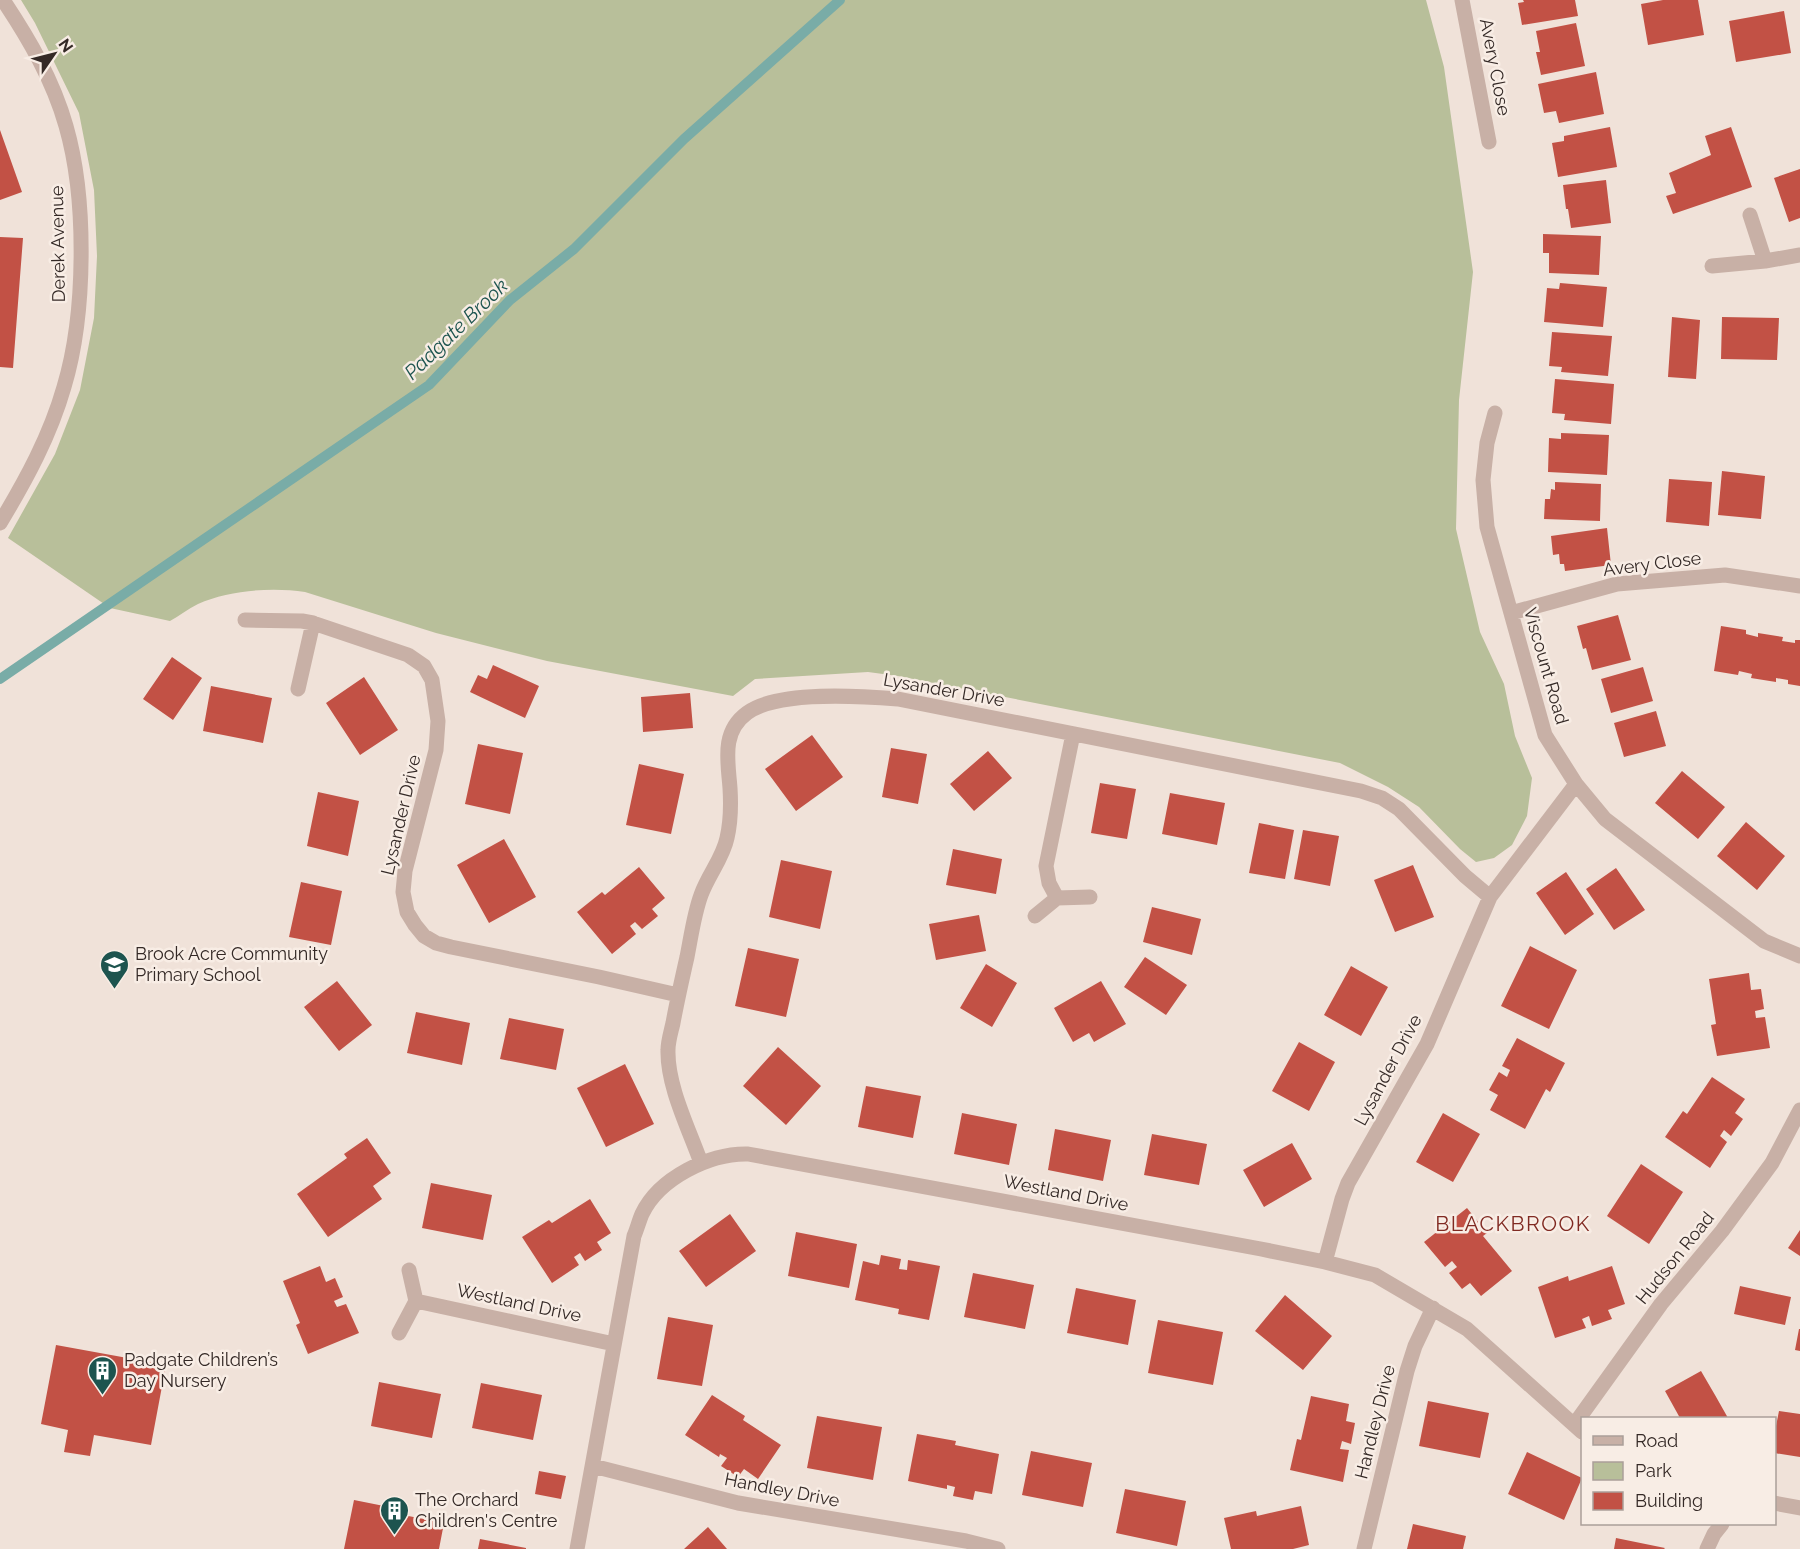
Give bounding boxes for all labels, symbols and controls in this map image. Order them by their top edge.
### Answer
street label: Avery Close [1476,16,1515,118]
north arrow [24,24,84,84]
text: N [55,35,77,56]
street label: Derek Avenue [46,185,69,303]
water label: Padgate Brook [399,273,513,384]
street label: Avery Close [1602,547,1703,580]
street label: Viscount Road [1520,605,1573,727]
street label: Lysander Drive [882,669,1007,711]
street label: Lysander Drive [376,752,425,877]
place label: Brook Acre Community Primary School [135,943,328,985]
school or university icon: Brook Acre Community Primary School [98,948,130,990]
street label: Lysander Drive [1349,1010,1426,1129]
street label: Westland Drive [1002,1170,1131,1215]
street label: Hudson Road [1631,1207,1718,1308]
district label: BLACKBROOK [1435,1211,1591,1236]
street label: Westland Drive [455,1279,584,1326]
place label: Padgate Children’s Day Nursery [124,1349,278,1391]
building icon: Padgate Children’s Day Nursery [87,1354,119,1396]
street label: Handley Drive [1350,1362,1399,1481]
legend [1581,1417,1776,1525]
text: Road [1635,1430,1678,1451]
text: Park [1635,1460,1672,1481]
street label: Handley Drive [723,1468,842,1511]
place label: The Orchard Children's Centre [415,1489,558,1531]
text: Building [1635,1490,1703,1511]
building icon: The Orchard Children's Centre [378,1494,410,1536]

